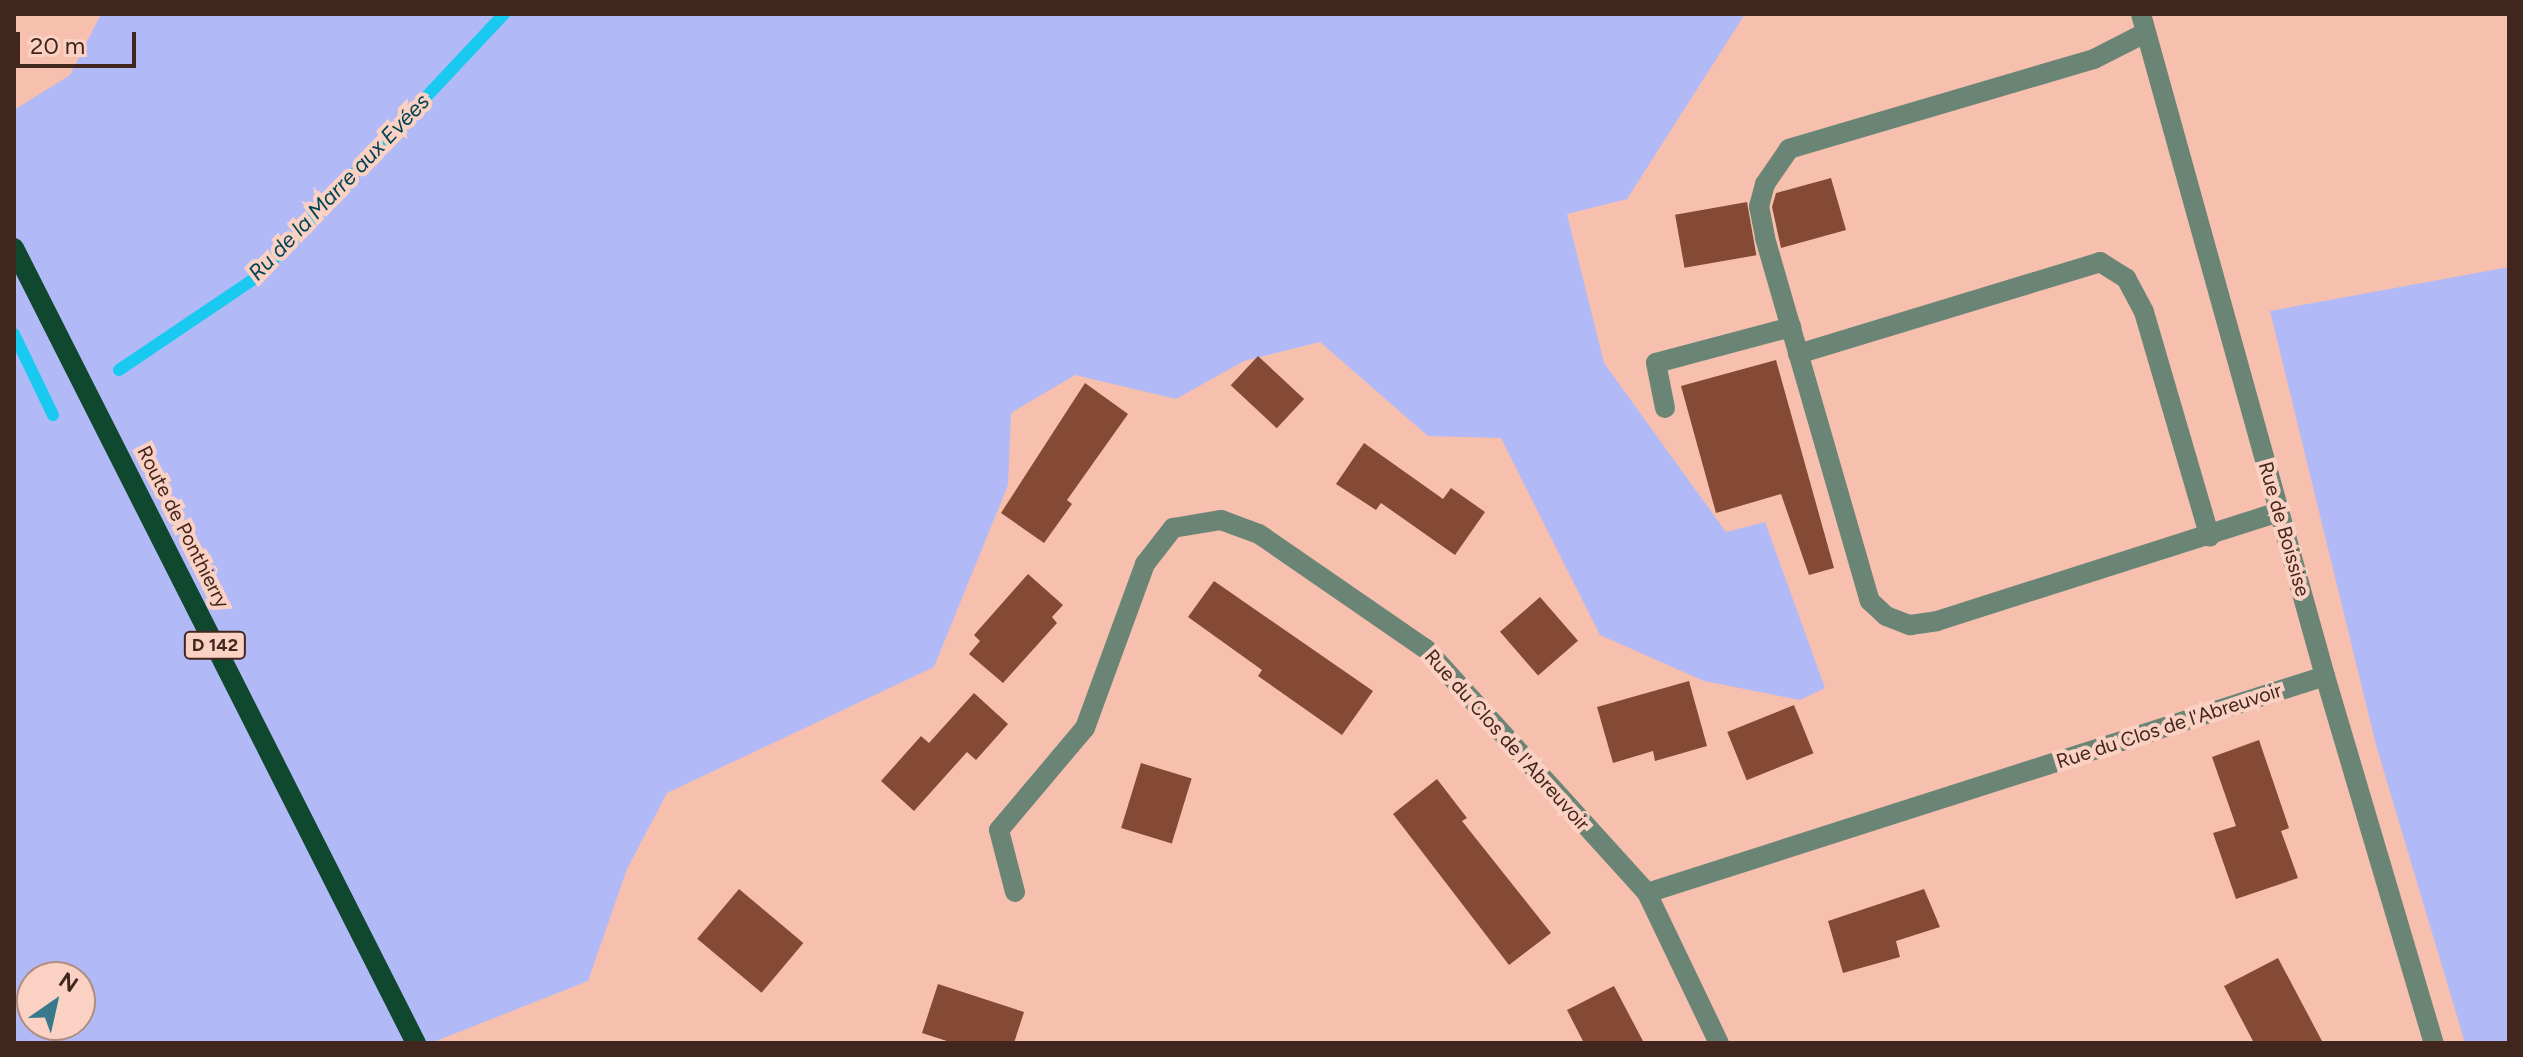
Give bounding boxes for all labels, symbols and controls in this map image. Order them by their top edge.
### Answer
scale bar [20,16,140,66]
text: 20 m [30,31,85,60]
water label: Ru de la Marre aux Evées [243,88,435,286]
street label: Route de Ponthierry [132,442,234,612]
street label: Rue de Boissise [2253,459,2315,599]
road number: D 142 [183,631,247,659]
street label: Rue du Clos de l'Abreuvoir [1419,645,1595,835]
street label: Rue du Clos de l'Abreuvoir [2053,678,2285,774]
north arrow [16,961,96,1041]
text: N [54,966,83,998]

